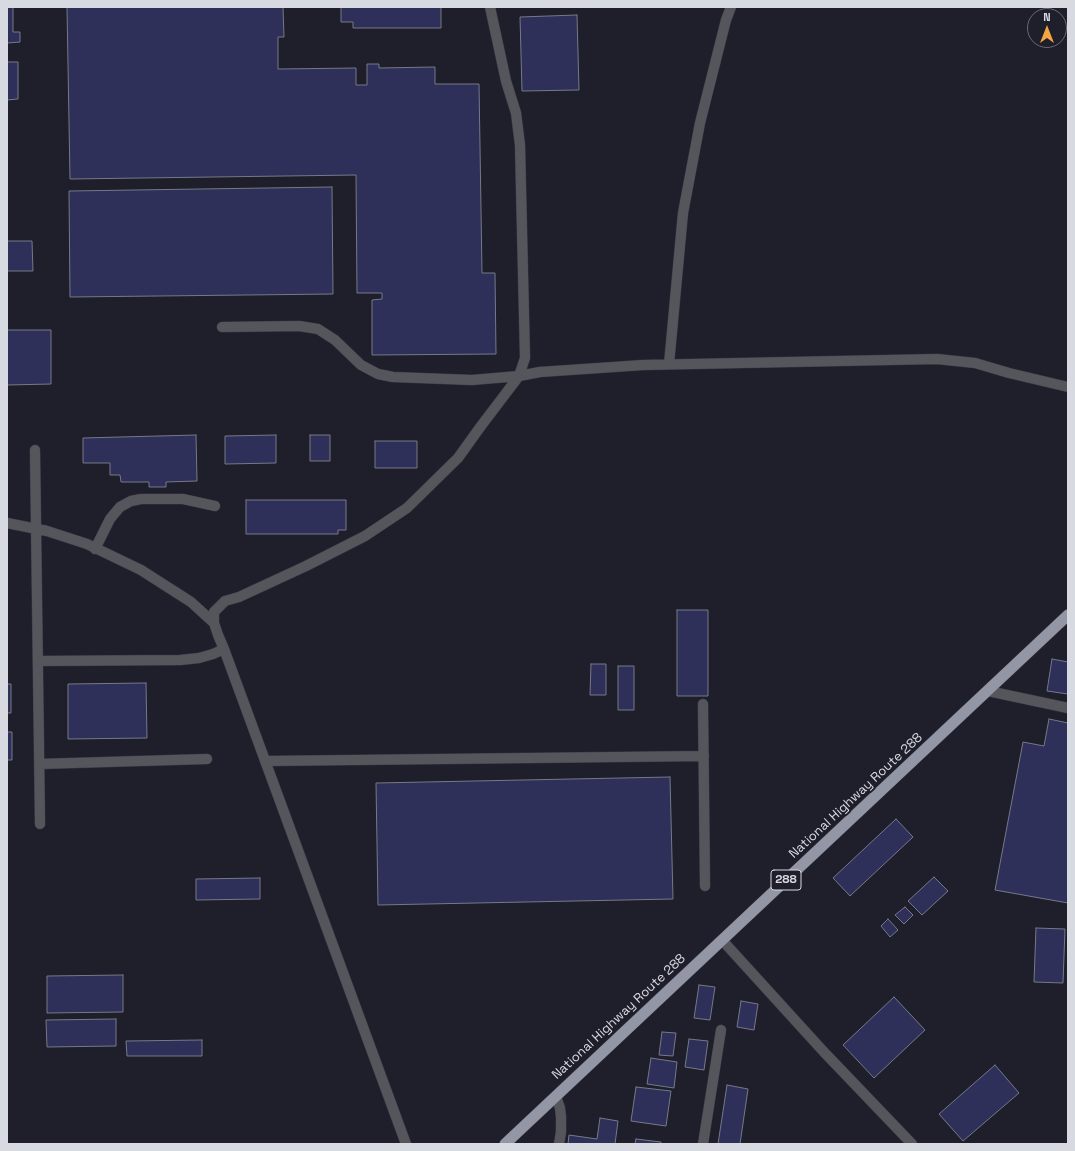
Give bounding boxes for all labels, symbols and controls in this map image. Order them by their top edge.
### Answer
north arrow [1027,8,1067,48]
text: N [1043,10,1051,24]
street label: National Highway Route 288 [786,730,926,862]
road number: 288 [771,870,801,890]
street label: National Highway Route 288 [549,951,689,1083]

